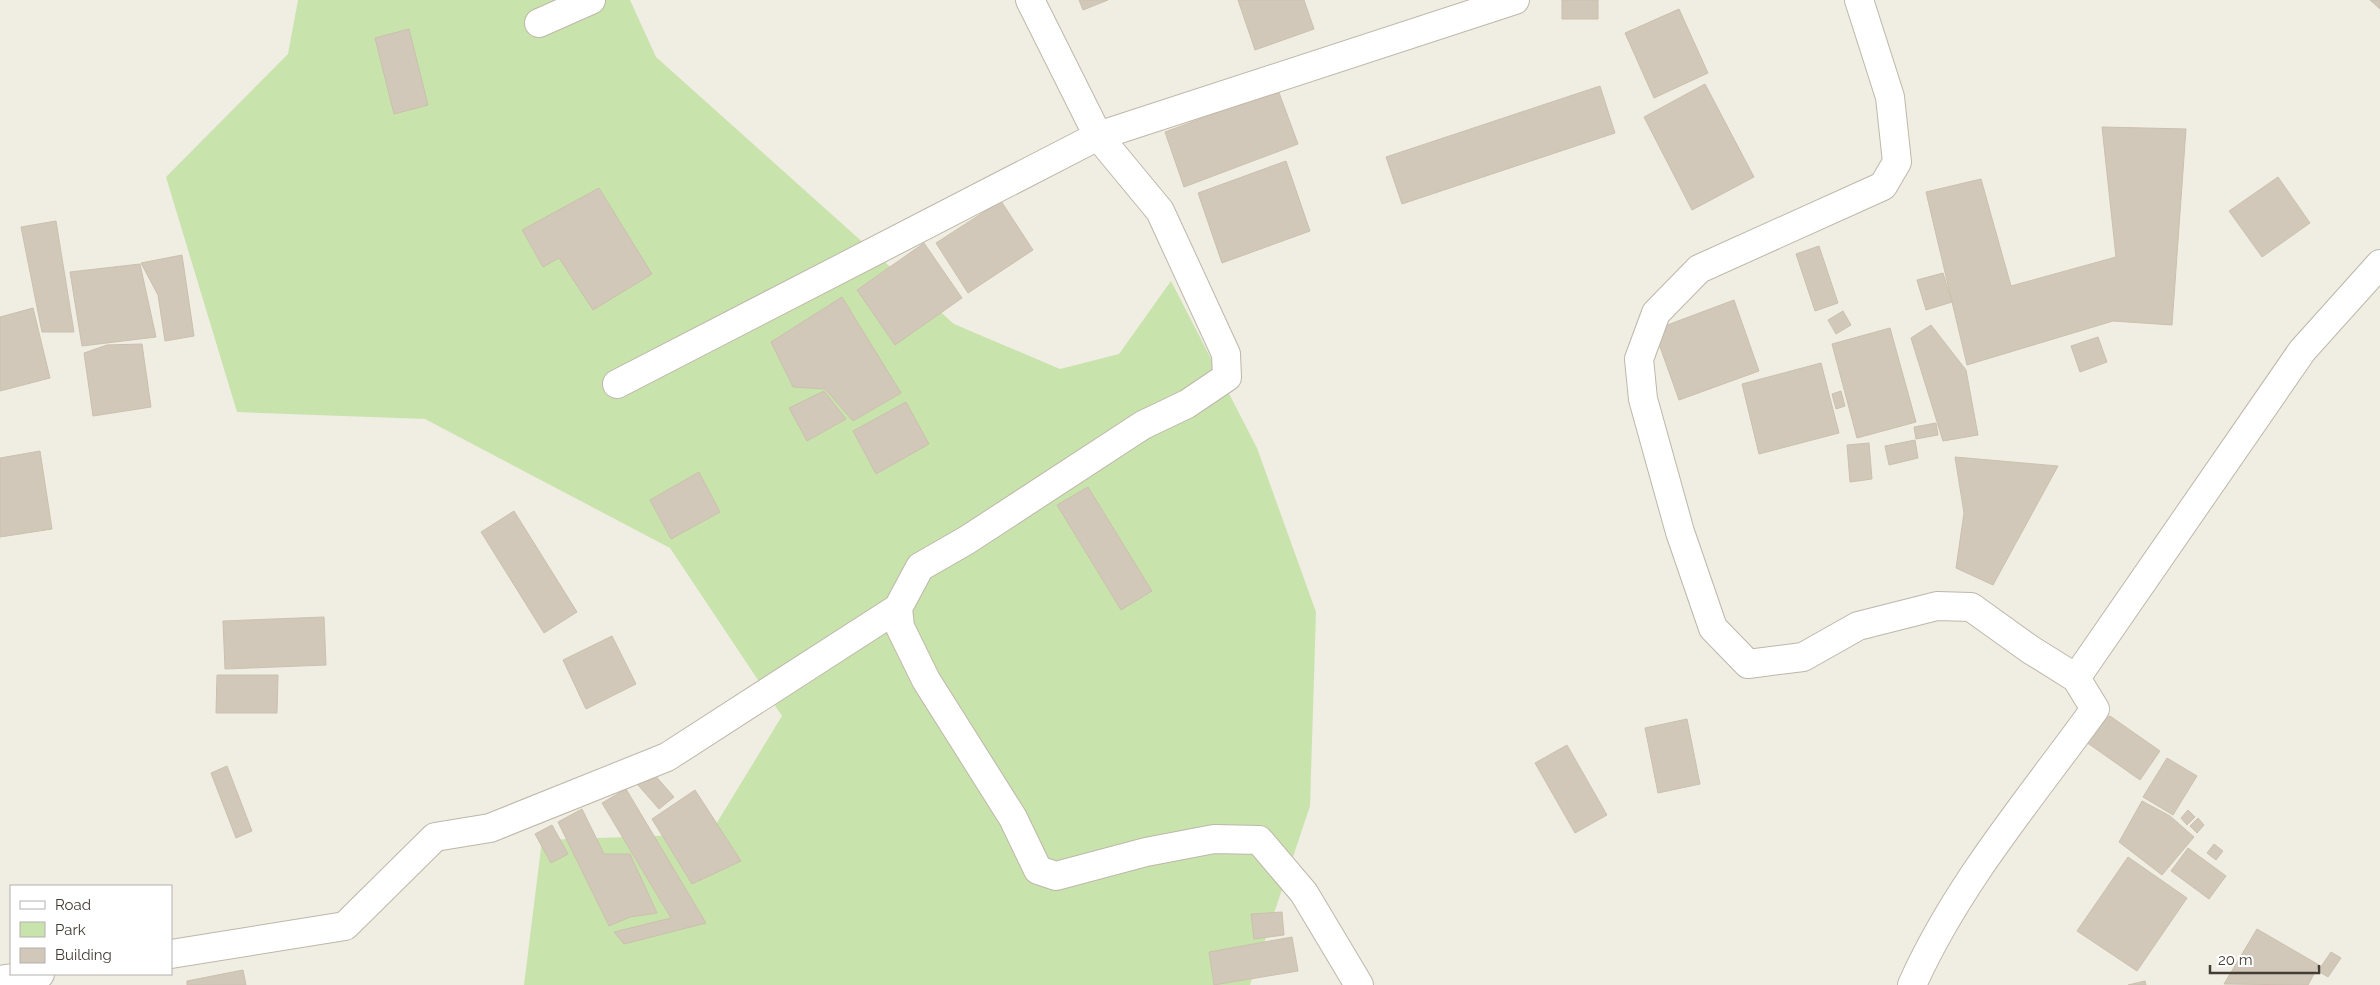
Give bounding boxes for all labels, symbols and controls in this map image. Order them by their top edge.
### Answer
legend [10,885,172,975]
text: Road [55,896,91,914]
text: Park [55,921,86,939]
scale bar [2210,942,2319,974]
text: Building [55,946,112,964]
text: 20 m [2218,951,2253,969]

